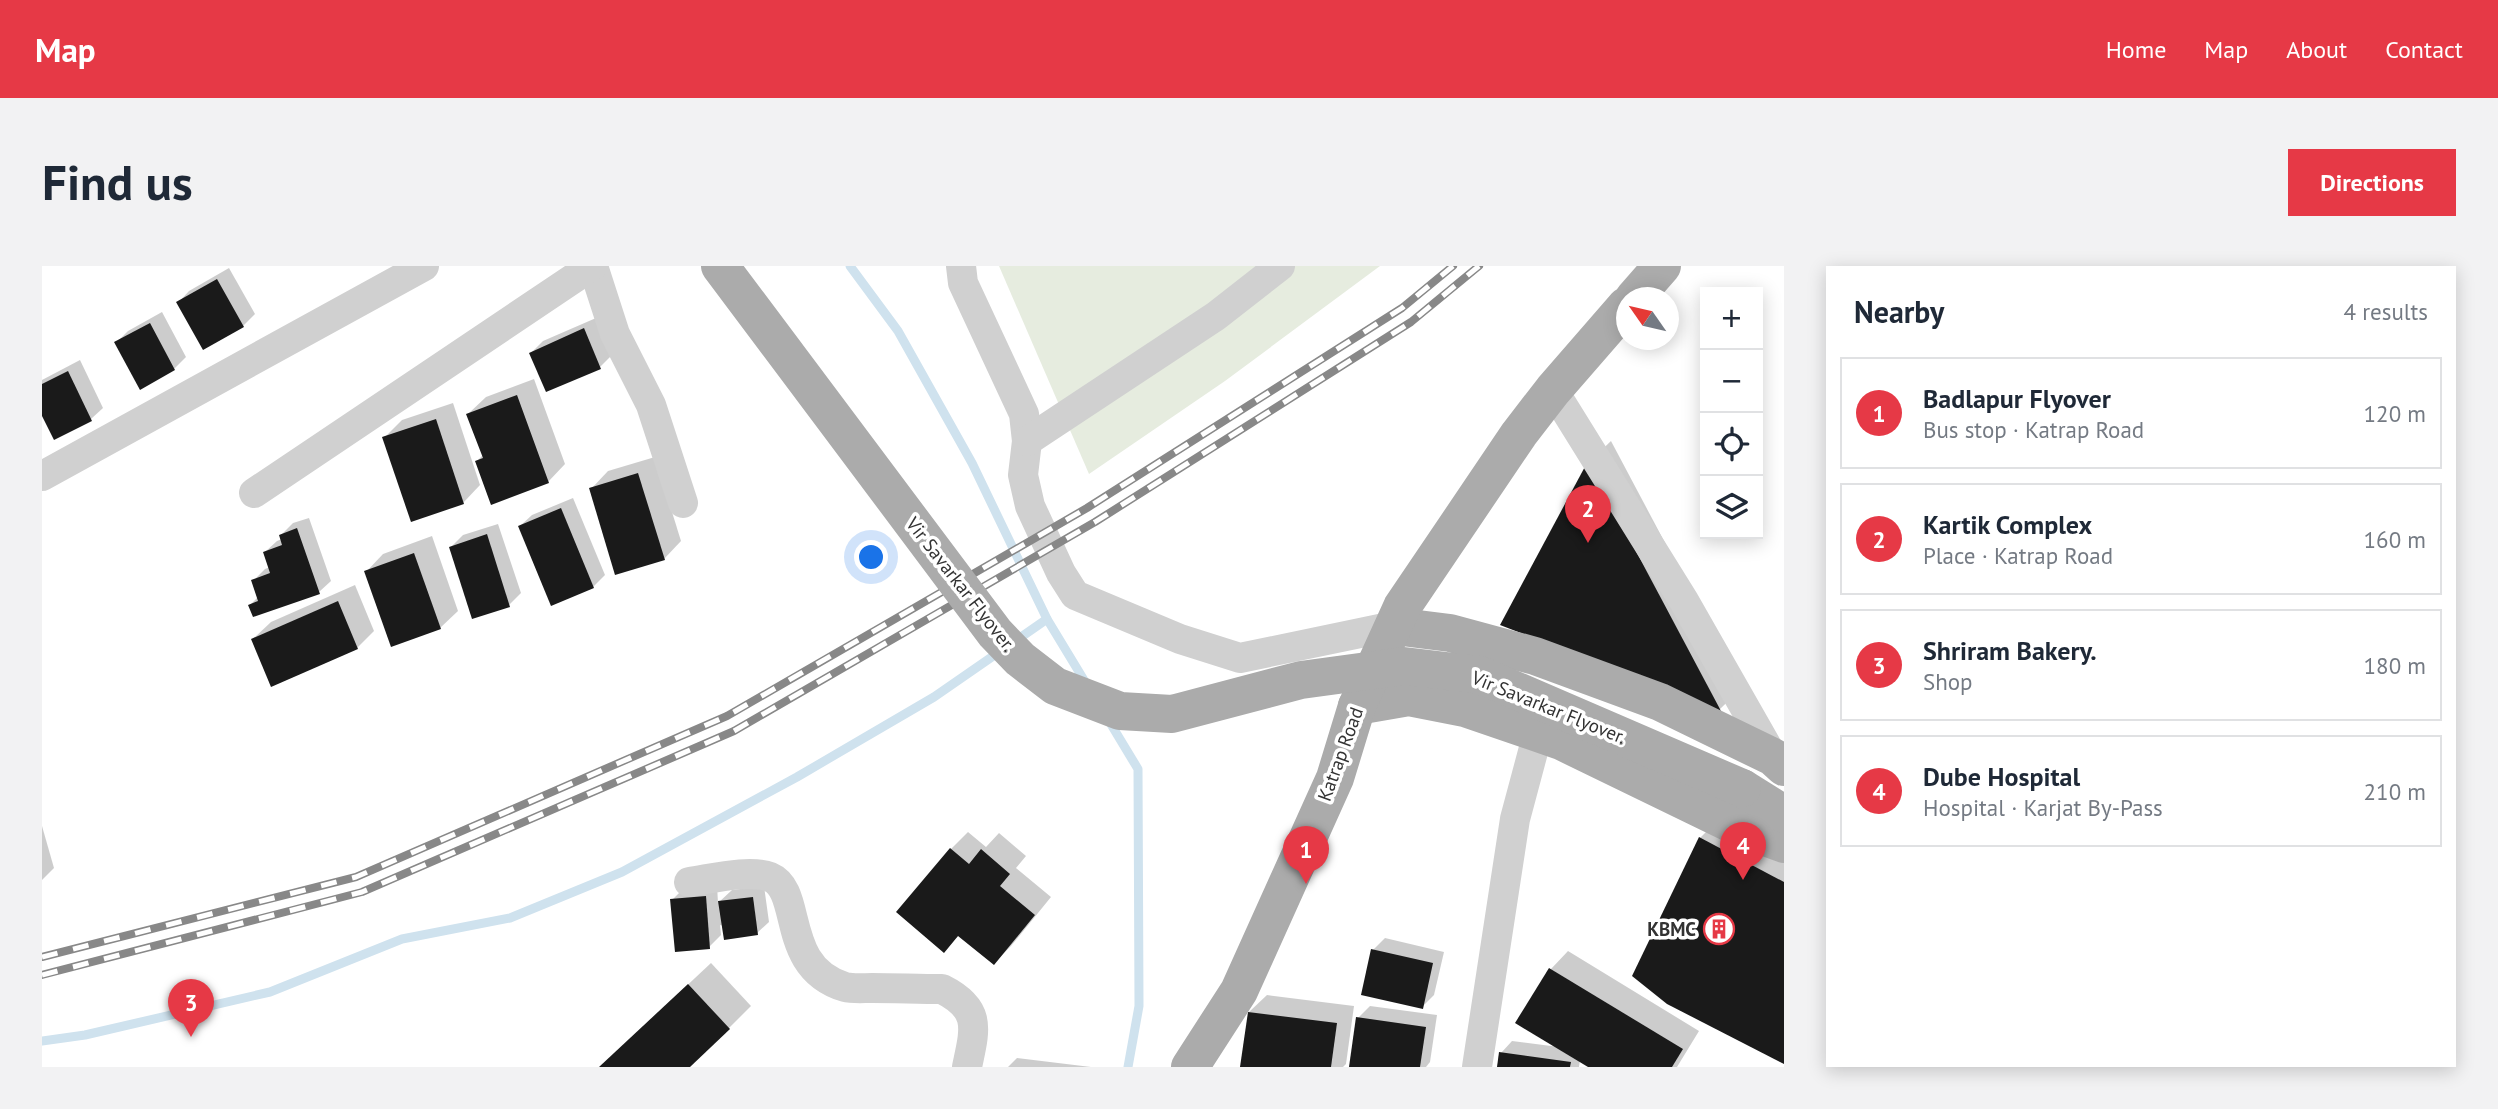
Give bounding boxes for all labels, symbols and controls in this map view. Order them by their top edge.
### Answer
text: Map [35,28,96,71]
text: Home [2106,34,2166,65]
text: Map [2204,34,2248,65]
text: About [2286,34,2347,65]
text: Contact [2385,34,2463,65]
button: Directions [2288,149,2456,216]
text: Find us [42,150,193,214]
north arrow [1616,287,1679,350]
map controls [1700,287,1763,539]
button: + [1700,287,1763,350]
text: Nearby [1854,292,1944,331]
text: 4 results [2344,297,2428,326]
button: − [1700,350,1763,413]
text: Badlapur Flyover [1923,382,2111,415]
text: 1 [1872,399,1886,428]
text: 120 m [2364,399,2426,428]
button: locate [1700,413,1763,476]
text: Bus stop · Katrap Road [1923,415,2144,444]
button: layers [1700,476,1763,539]
pin: 2 [1565,485,1611,543]
text: Kartik Complex [1923,508,2092,541]
street label: Vir Savarkar Flyover. [900,511,1021,656]
text: 2 [1872,525,1886,554]
text: 160 m [2364,525,2426,554]
your location [854,540,888,574]
text: Place · Katrap Road [1923,541,2113,570]
text: Shriram Bakery. [1923,634,2097,667]
text: 3 [1872,651,1886,680]
text: 180 m [2364,651,2426,680]
street label: Vir Savarkar Flyover. [1468,665,1630,749]
text: Shop [1923,667,1973,696]
street label: Katrap Road [1312,704,1368,804]
text: Dube Hospital [1923,760,2080,793]
text: 4 [1872,777,1886,806]
text: 210 m [2364,777,2426,806]
text: Hospital · Karjat By-Pass [1923,793,2163,822]
pin: 4 [1720,822,1766,880]
pin: 1 [1283,826,1329,884]
building icon: KBMC [1702,912,1736,946]
place label: KBMC [1647,917,1696,941]
pin: 3 [168,979,214,1037]

